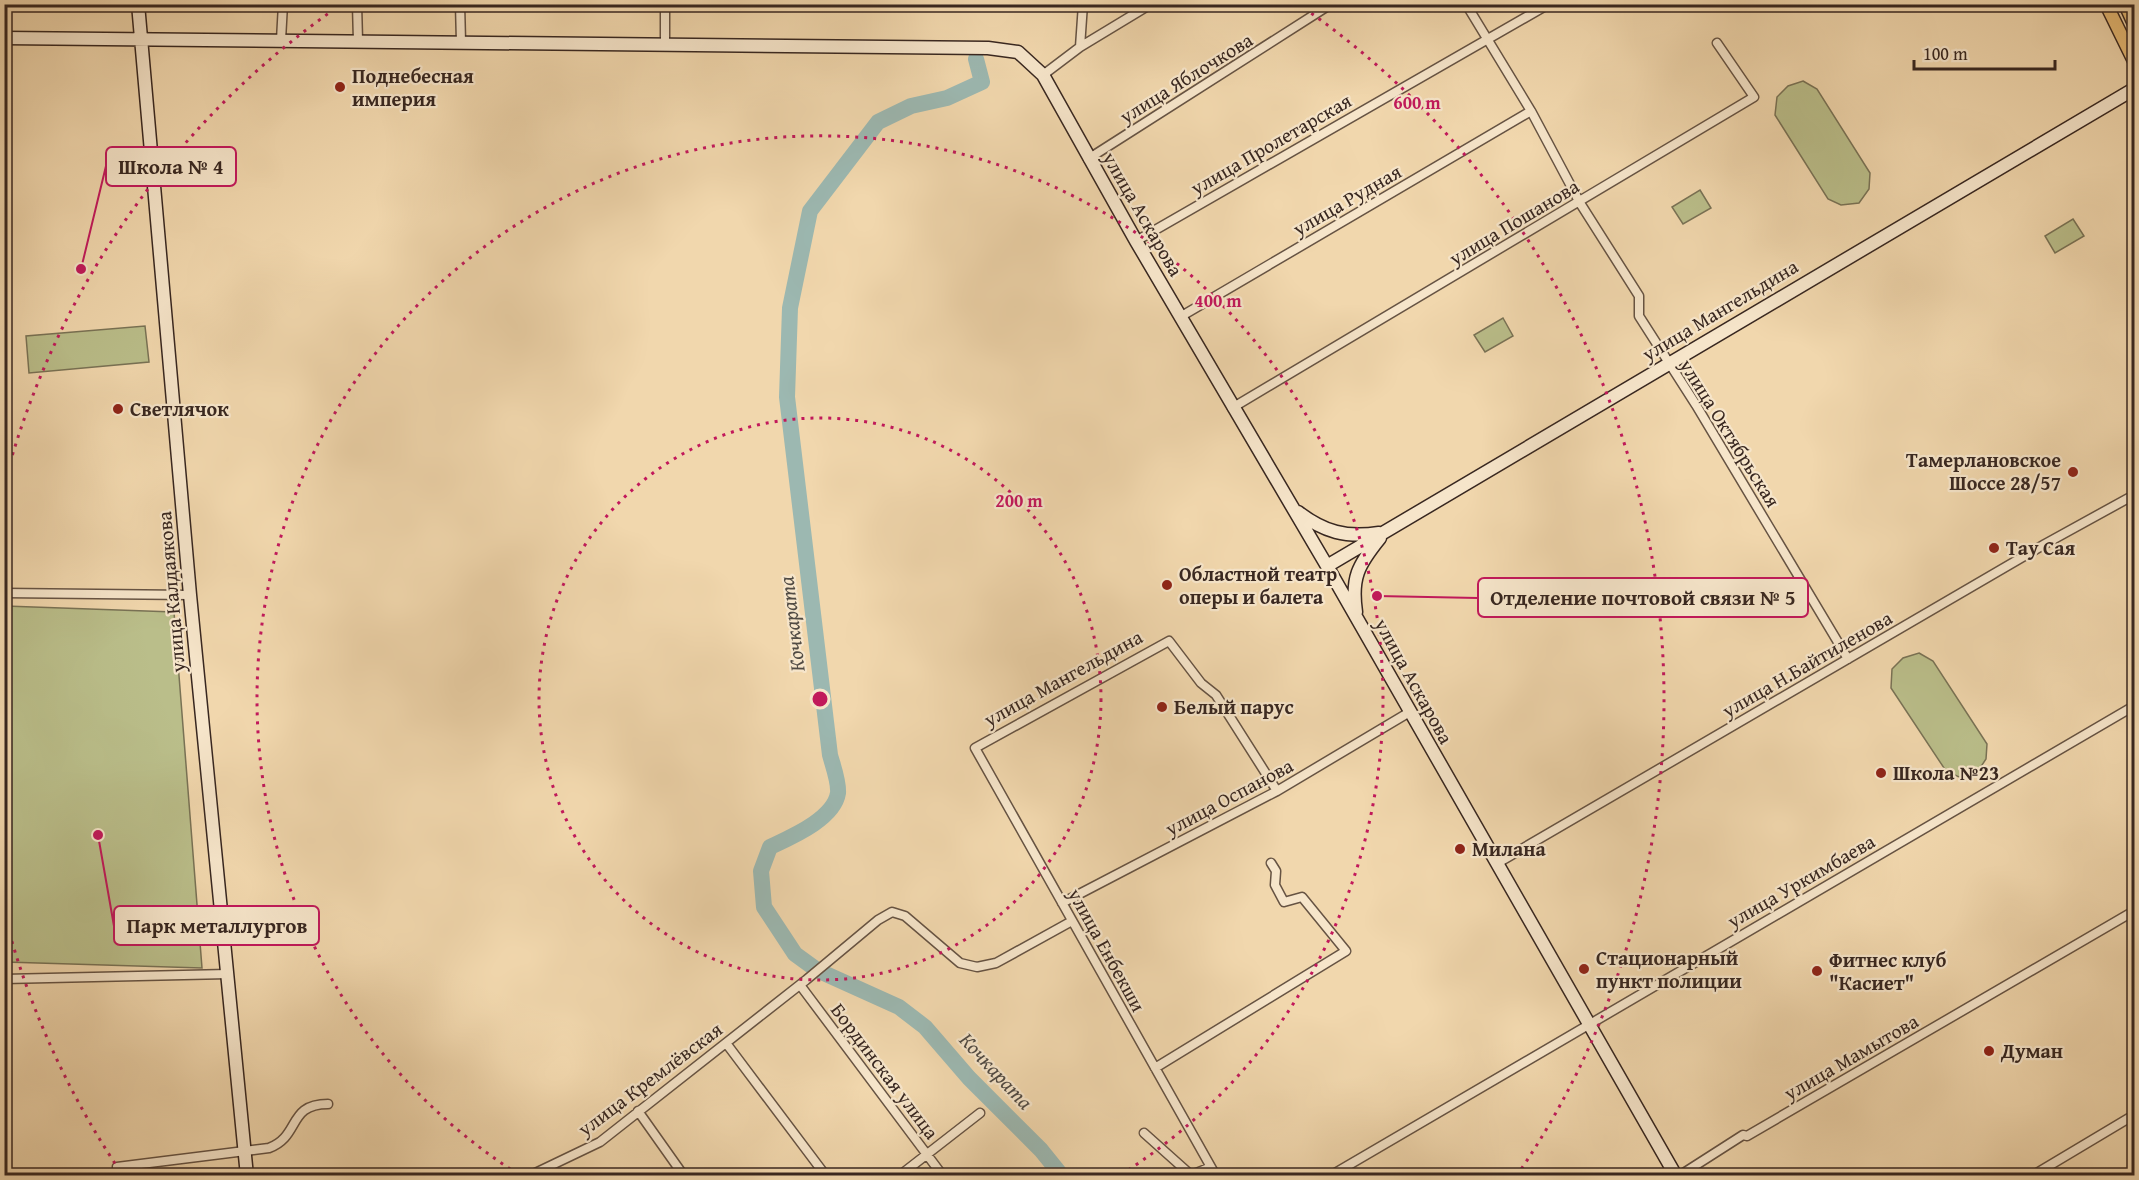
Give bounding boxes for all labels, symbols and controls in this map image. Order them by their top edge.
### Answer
street label: улица Яблочкова [1113,25,1258,131]
scale bar [1914,33,2055,71]
text: 100 m [1923,40,1968,67]
place label: Поднебесная империя [352,61,474,113]
marker: Поднебесная империя [333,80,347,94]
street label: улица Пролетарская [1184,86,1357,202]
text: 600 m [1393,89,1441,116]
street label: улица Аскарова [1095,145,1191,282]
callout: Школа № 4 [106,147,236,186]
text: Школа № 4 [118,151,224,182]
street label: улица Рудная [1286,157,1407,243]
street label: улица Пошанова [1442,171,1585,272]
street label: улица Мангельдина [1635,251,1804,368]
text: 400 m [1194,287,1242,314]
street label: улица Октябрьская [1672,352,1788,513]
place label: Светлячок [130,394,229,423]
marker: Светлячок [111,402,125,416]
place label: Тамерлановское Шоссе 28/57 [1906,445,2061,497]
marker: Тамерлановское Шоссе 28/57 [2066,465,2080,479]
text: 200 m [995,487,1043,514]
street label: улица Калдаякова [149,510,192,675]
place label: Тау Сая [2006,533,2076,562]
marker: Тау Сая [1987,541,2001,555]
place label: Областной театр оперы и балета [1179,559,1337,611]
water label: Кочкарата [770,574,813,673]
marker: Областной театр оперы и балета [1160,578,1174,592]
callout: Отделение почтовой связи № 5 [1478,578,1808,617]
text: Отделение почтовой связи № 5 [1490,582,1796,613]
street label: улица Н.Байтиленова [1715,603,1898,725]
street label: улица Аскарова [1367,612,1461,749]
street label: улица Мангельдина [977,622,1148,734]
centre of rings [810,689,830,709]
place label: Белый парус [1174,692,1294,721]
marker: Белый парус [1155,700,1169,714]
street label: улица Оспанова [1159,750,1298,843]
place label: Школа №23 [1893,758,1999,787]
marker: Школа №23 [1874,766,1888,780]
street label: улица Уркимбаева [1721,826,1880,935]
place label: Милана [1472,834,1547,863]
marker: Милана [1453,842,1467,856]
street label: улица Енбекши [1061,882,1153,1017]
callout: Парк металлургов [114,906,319,945]
text: Парк металлургов [127,910,307,941]
place label: Стационарный пункт полиции [1596,943,1742,995]
place label: Фитнес клуб "Касиет" [1829,945,1946,997]
marker: Стационарный пункт полиции [1577,962,1591,976]
marker: Фитнес клуб "Касиет" [1810,964,1824,978]
street label: Бординская улица [824,996,947,1145]
street label: улица Мамытова [1777,1006,1924,1107]
street label: улица Кремлёвская [571,1015,728,1143]
water label: Кочкарата [952,1025,1041,1116]
place label: Думан [2000,1036,2063,1065]
marker: Думан [1982,1044,1996,1058]

